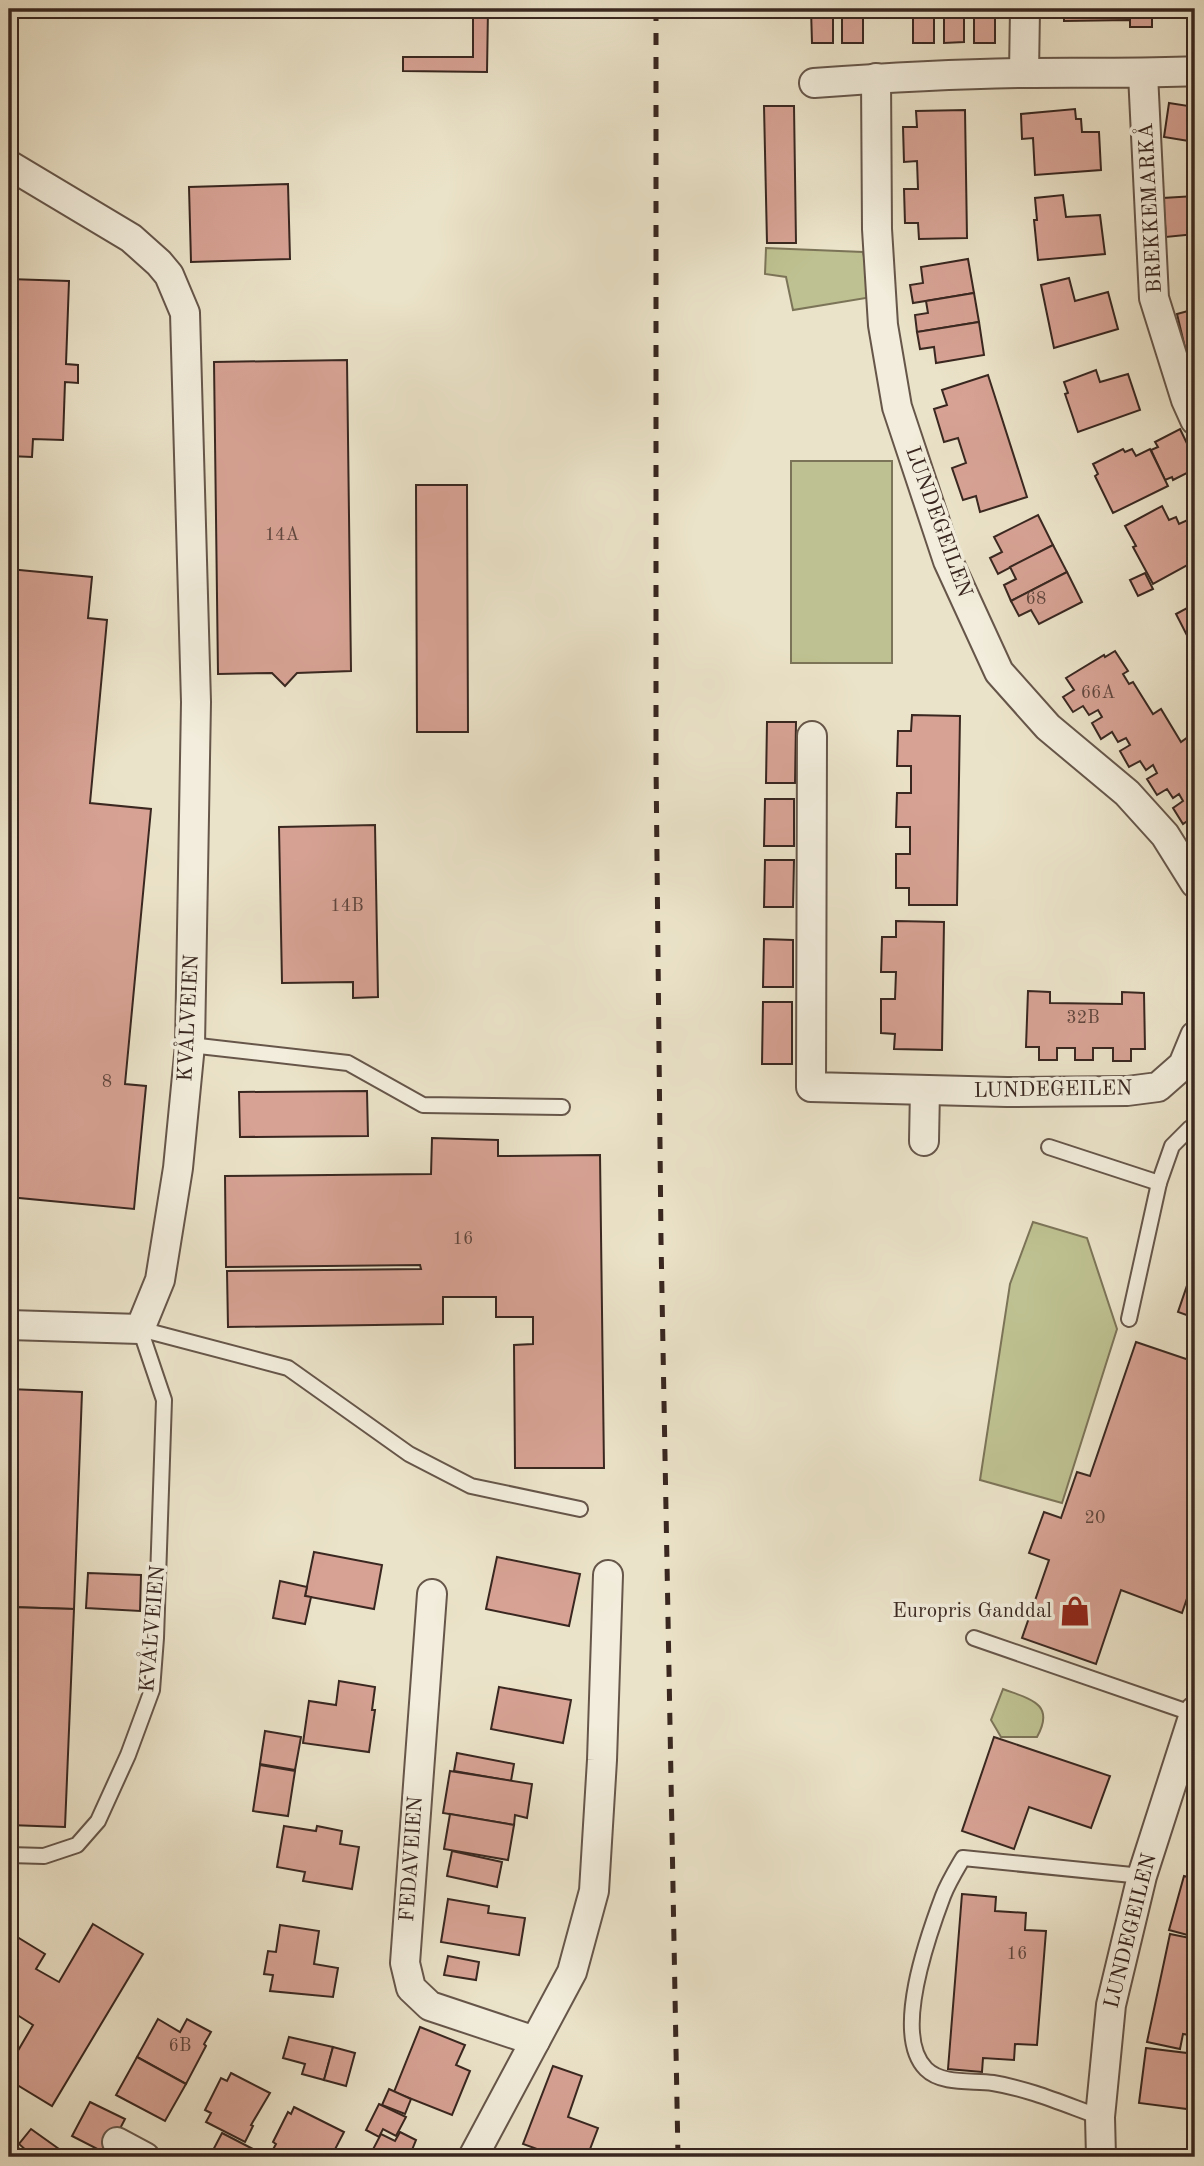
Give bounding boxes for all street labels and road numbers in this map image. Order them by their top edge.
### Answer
street label: BREKKEMARKÅ [1131,122,1166,294]
street label: LUNDEGEILEN [901,444,975,600]
street label: KVÅLVEIEN [170,953,203,1082]
street label: LUNDEGEILEN [973,1078,1133,1102]
street label: KVÅLVEIEN [132,1564,169,1693]
street label: FEDAVEIEN [397,1795,427,1923]
street label: LUNDEGEILEN [1102,1851,1160,2011]

